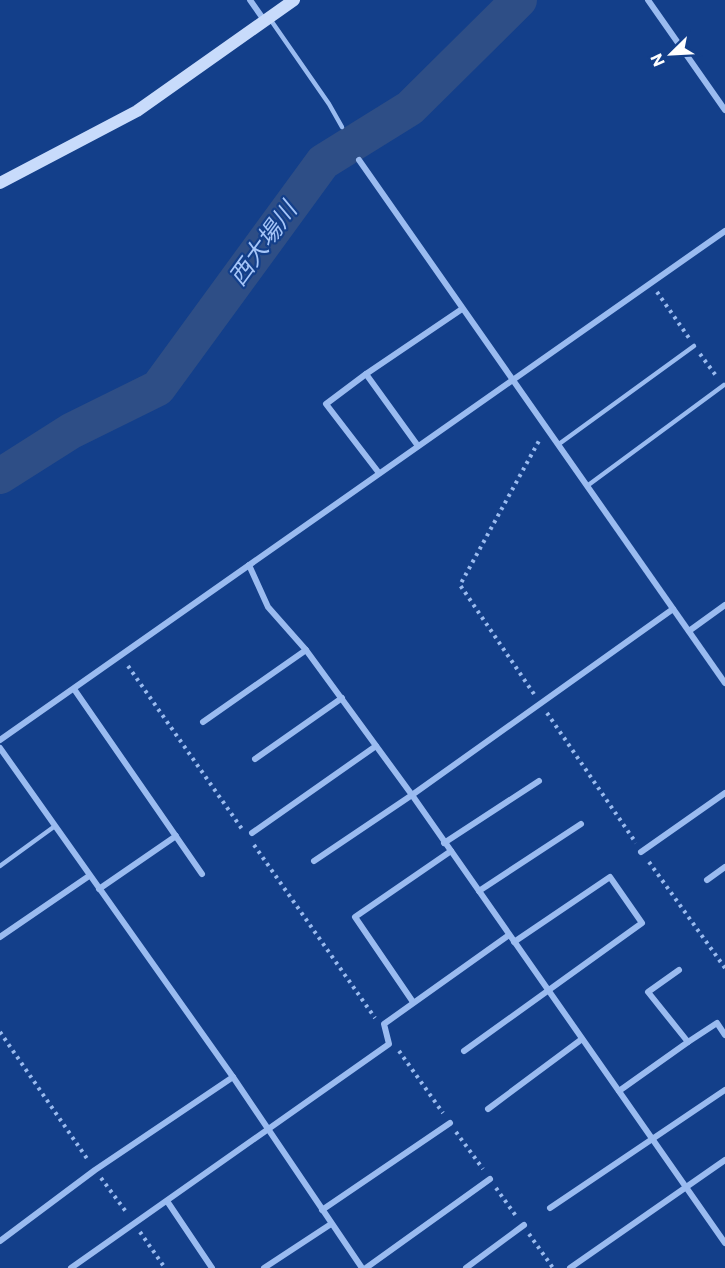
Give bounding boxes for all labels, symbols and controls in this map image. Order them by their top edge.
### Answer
north arrow [641,24,701,84]
text: N [646,51,668,70]
water label: 西大場川 [222,193,303,290]

